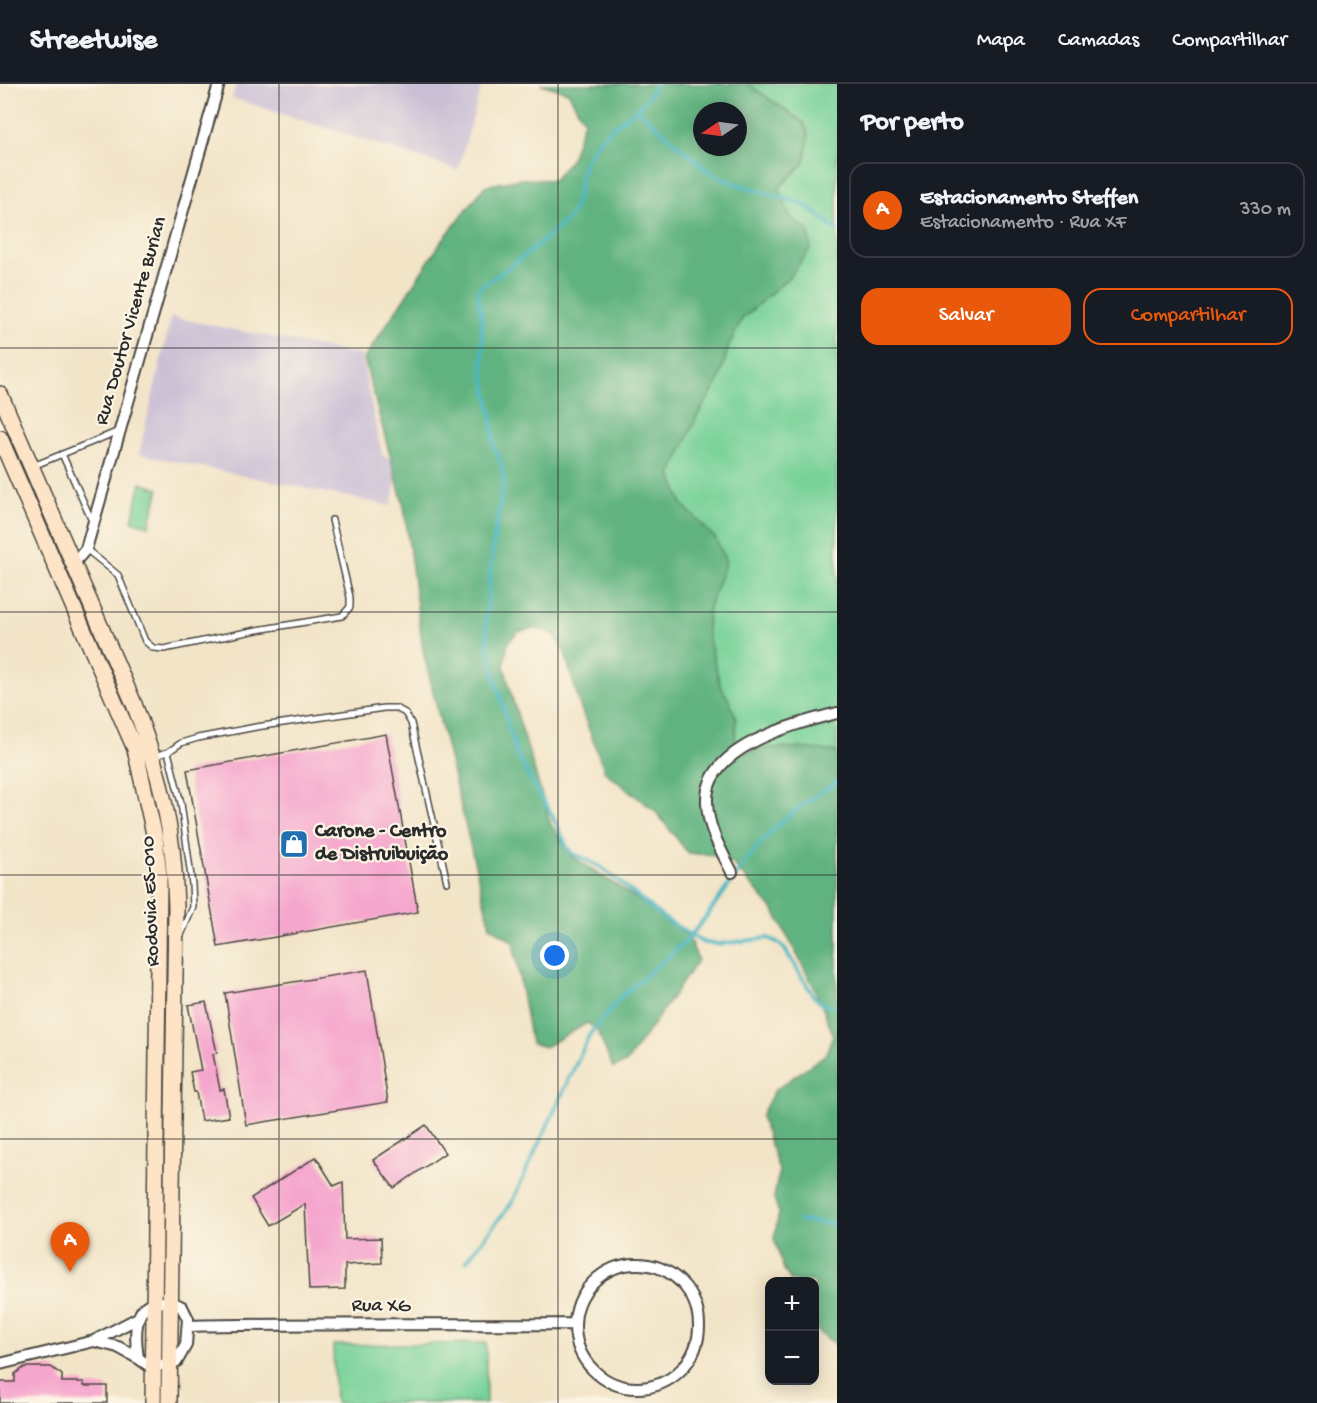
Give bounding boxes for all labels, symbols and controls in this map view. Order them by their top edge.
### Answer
text: Streetwise [30,25,157,58]
text: Mapa [977,29,1025,54]
text: Camadas [1058,29,1139,54]
text: Compartilhar [1172,29,1287,54]
north arrow [693,102,747,156]
text: Por perto [861,108,964,139]
text: Estacionamento Steffen [920,186,1138,212]
text: A [877,199,888,222]
text: 330 m [1240,199,1291,222]
text: Estacionamento · Rua XF [920,212,1126,235]
street label: Rua Doutor Vicente Burian [91,214,173,428]
button: Salvar [861,288,1071,345]
button: Compartilhar [1083,288,1293,345]
place label: Carone - Centro de Distruibuição [314,821,449,867]
shop icon: Carone - Centro de Distruibuição [278,828,310,860]
street label: Rodovia ES-010 [138,835,166,967]
your location [540,941,569,970]
pin: A [50,1222,90,1272]
map controls [765,1277,819,1385]
button: + [765,1277,819,1331]
street label: Rua XG [351,1295,412,1319]
button: − [765,1331,819,1385]

